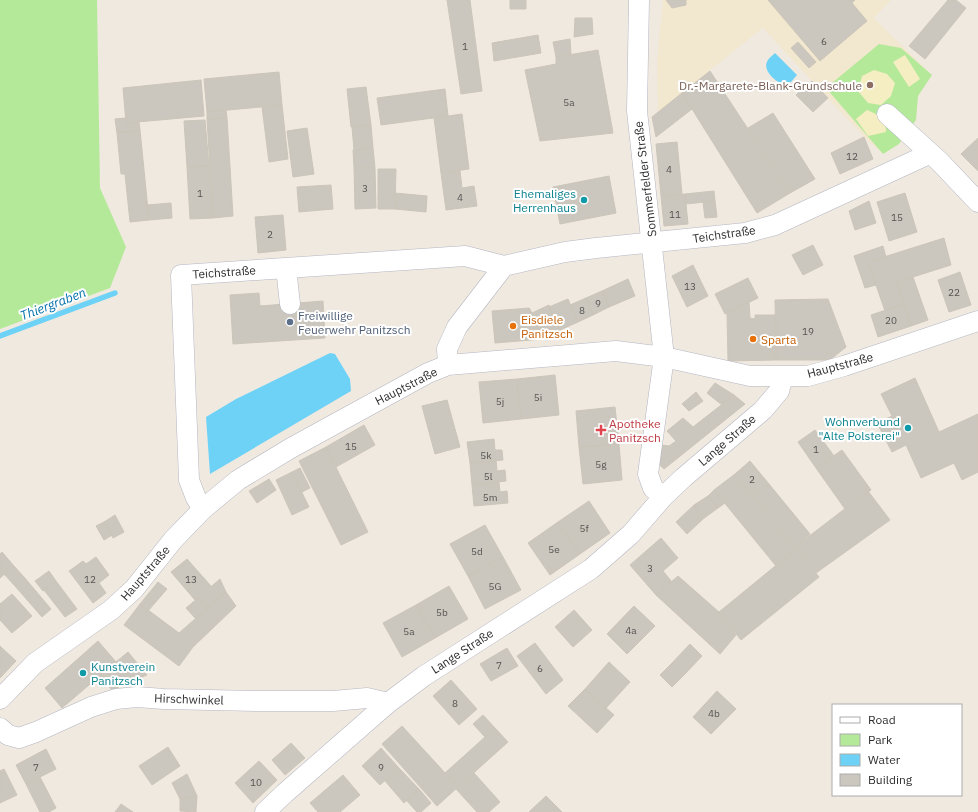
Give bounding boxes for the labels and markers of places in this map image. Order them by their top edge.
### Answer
place label: Dr.-Margarete-Blank-Grundschule [679,78,862,93]
marker: Dr.-Margarete-Blank-Grundschule [865,80,875,90]
place label: Ehemaliges Herrenhaus [513,186,576,215]
marker: Ehemaliges Herrenhaus [579,195,589,205]
place label: Freiwillige Feuerwehr Panitzsch [298,308,411,337]
place label: Eisdiele Panitzsch [521,312,573,341]
marker: Freiwillige Feuerwehr Panitzsch [285,317,295,327]
marker: Eisdiele Panitzsch [508,321,518,331]
place label: Sparta [761,332,797,347]
marker: Sparta [748,334,758,344]
place label: Wohnverbund "Alte Polsterei" [819,414,900,443]
place label: Apotheke Panitzsch [609,416,661,445]
marker: Wohnverbund "Alte Polsterei" [903,423,913,433]
marker: Apotheke Panitzsch [596,425,606,435]
place label: Kunstverein Panitzsch [91,659,155,688]
marker: Kunstverein Panitzsch [78,668,88,678]

